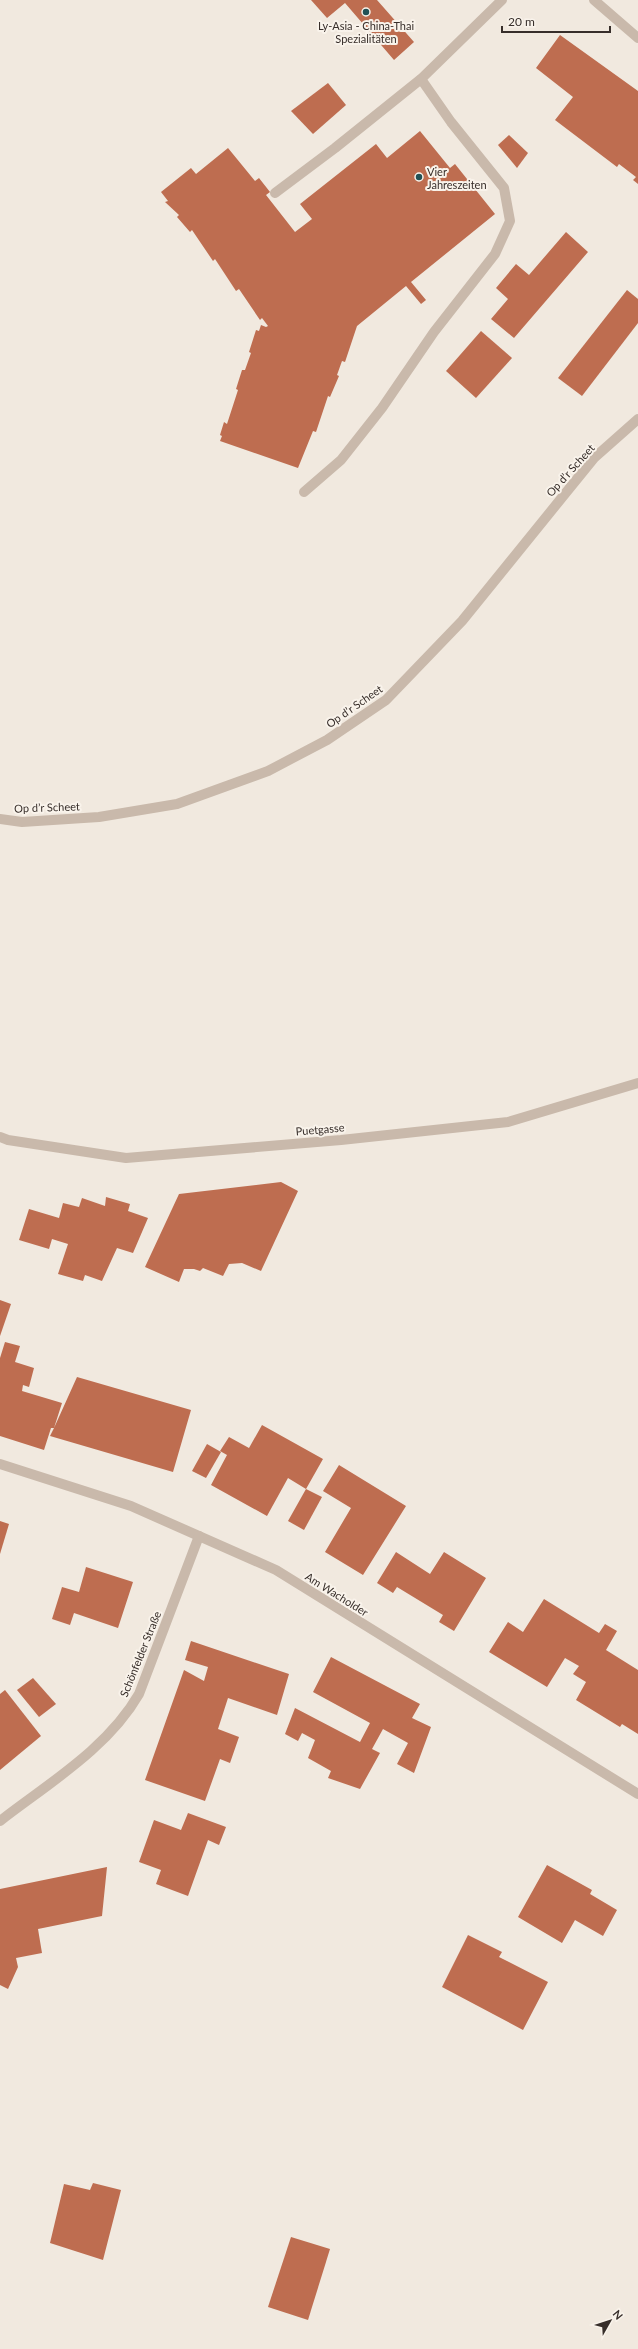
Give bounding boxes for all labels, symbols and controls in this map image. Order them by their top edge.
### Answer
marker: Ly-Asia - China-Thai Spezialitäten [361,7,371,17]
scale bar [502,8,610,34]
text: 20 m [508,14,535,29]
place label: Ly-Asia - China-Thai Spezialitäten [318,19,414,45]
place label: Vier Jahreszeiten [427,165,487,191]
marker: Vier Jahreszeiten [414,172,424,182]
street label: Op d’r Scheet [543,441,597,499]
street label: Op d’r Scheet [323,682,385,730]
street label: Op d’r Scheet [14,799,80,815]
street label: Puetgasse [295,1120,345,1138]
street label: Am Wacholder [303,1570,371,1618]
street label: Schönfelder Straße [117,1609,163,1699]
north arrow [590,2301,630,2341]
text: N [610,2307,626,2322]

